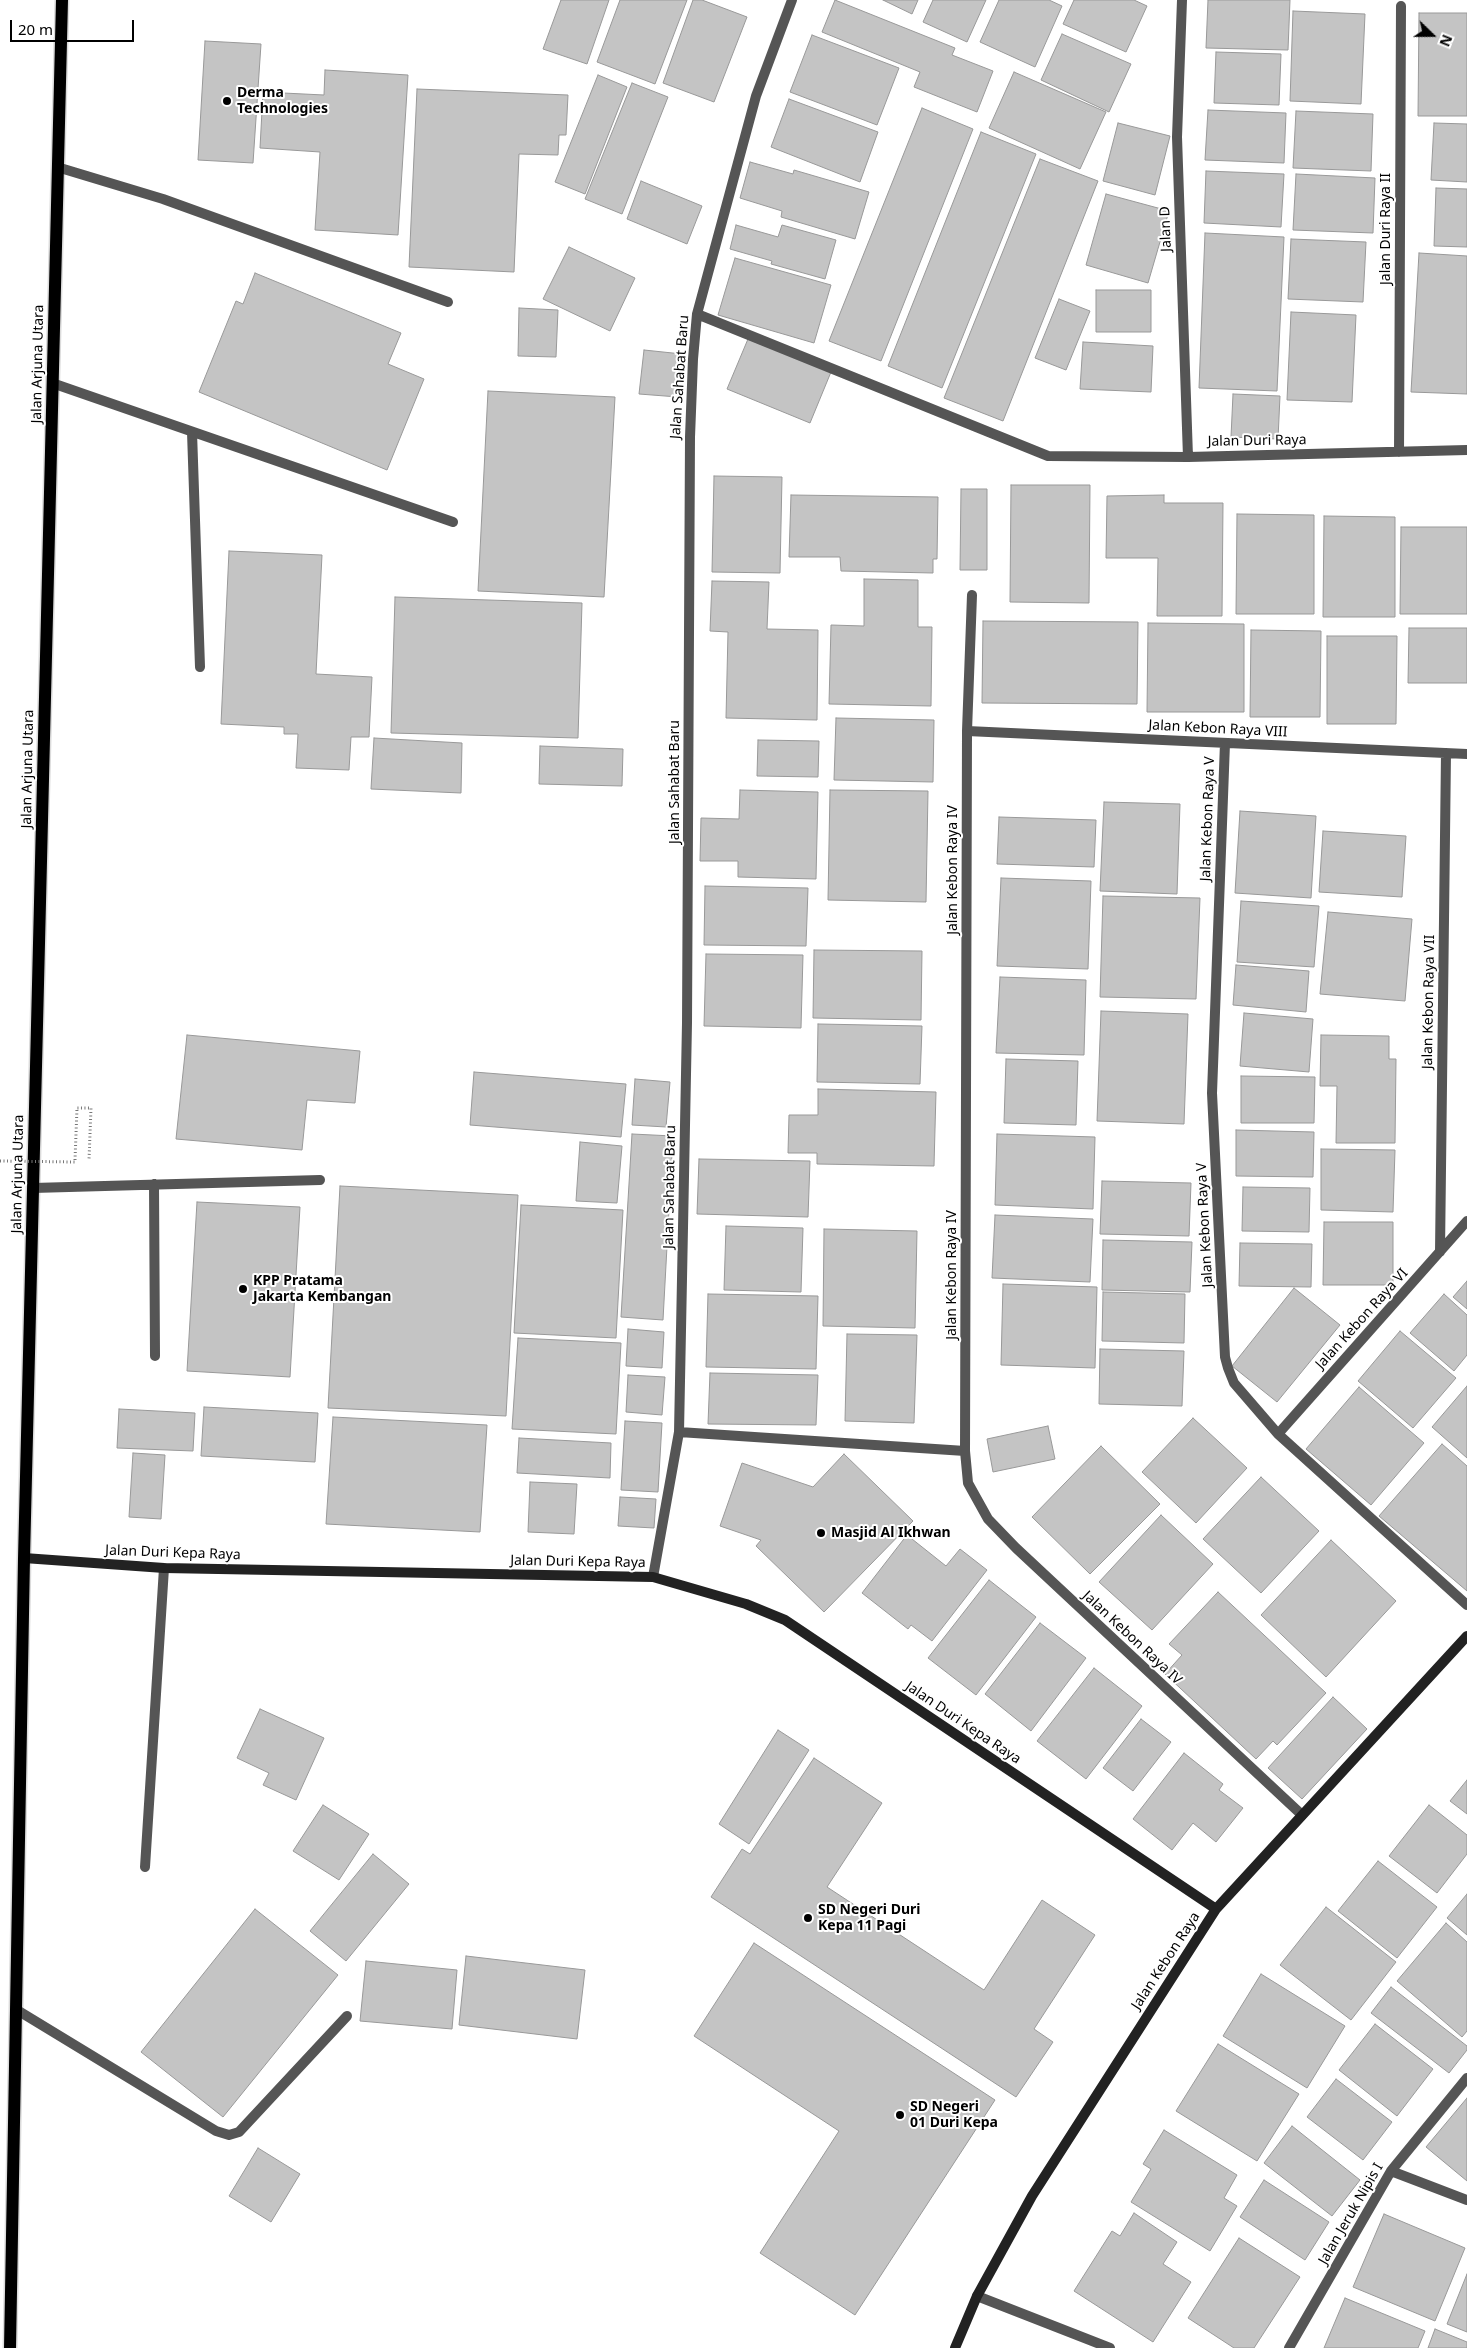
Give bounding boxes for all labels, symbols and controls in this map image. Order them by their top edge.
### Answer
scale bar [12,10,136,42]
north arrow [1407,10,1457,60]
text: 20 m [18,19,53,39]
text: N [1435,32,1457,50]
place label: Derma Technologies [237,85,328,118]
marker: Derma Technologies [221,95,233,107]
street label: Jalan Duri Raya II [1378,173,1394,285]
street label: Jalan D [1157,206,1175,252]
street label: Jalan Arjuna Utara [29,304,47,424]
street label: Jalan Sahabat Baru [667,315,693,439]
street label: Jalan Duri Raya [1207,432,1307,450]
street label: Jalan Arjuna Utara [19,709,37,829]
street label: Jalan Kebon Raya VIII [1148,717,1288,741]
street label: Jalan Sahabat Baru [667,720,683,844]
street label: Jalan Kebon Raya V [1197,756,1219,882]
street label: Jalan Kebon Raya IV [945,805,961,935]
street label: Jalan Kebon Raya VII [1419,935,1439,1069]
street label: Jalan Arjuna Utara [9,1114,27,1234]
street label: Jalan Sahabat Baru [661,1125,679,1249]
street label: Jalan Kebon Raya V [1193,1162,1217,1288]
street label: Jalan Kebon Raya IV [944,1210,960,1340]
street label: Jalan Kebon Raya VI [1312,1265,1412,1373]
place label: KPP Pratama Jakarta Kembangan [253,1273,391,1305]
marker: KPP Pratama Jakarta Kembangan [237,1283,249,1295]
place label: Masjid Al Ikhwan [831,1525,951,1541]
marker: Masjid Al Ikhwan [815,1527,827,1539]
street label: Jalan Duri Kepa Raya [105,1542,241,1564]
street label: Jalan Duri Kepa Raya [510,1552,646,1572]
street label: Jalan Kebon Raya IV [1079,1588,1185,1688]
street label: Jalan Duri Kepa Raya [902,1678,1024,1768]
place label: SD Negeri Duri Kepa 11 Pagi [818,1902,920,1934]
street label: Jalan Kebon Raya [1128,1909,1204,2013]
marker: SD Negeri Duri Kepa 11 Pagi [802,1912,814,1924]
place label: SD Negeri 01 Duri Kepa [910,2099,998,2132]
marker: SD Negeri 01 Duri Kepa [894,2109,906,2121]
street label: Jalan Jeruk Nipis I [1315,2160,1387,2268]

